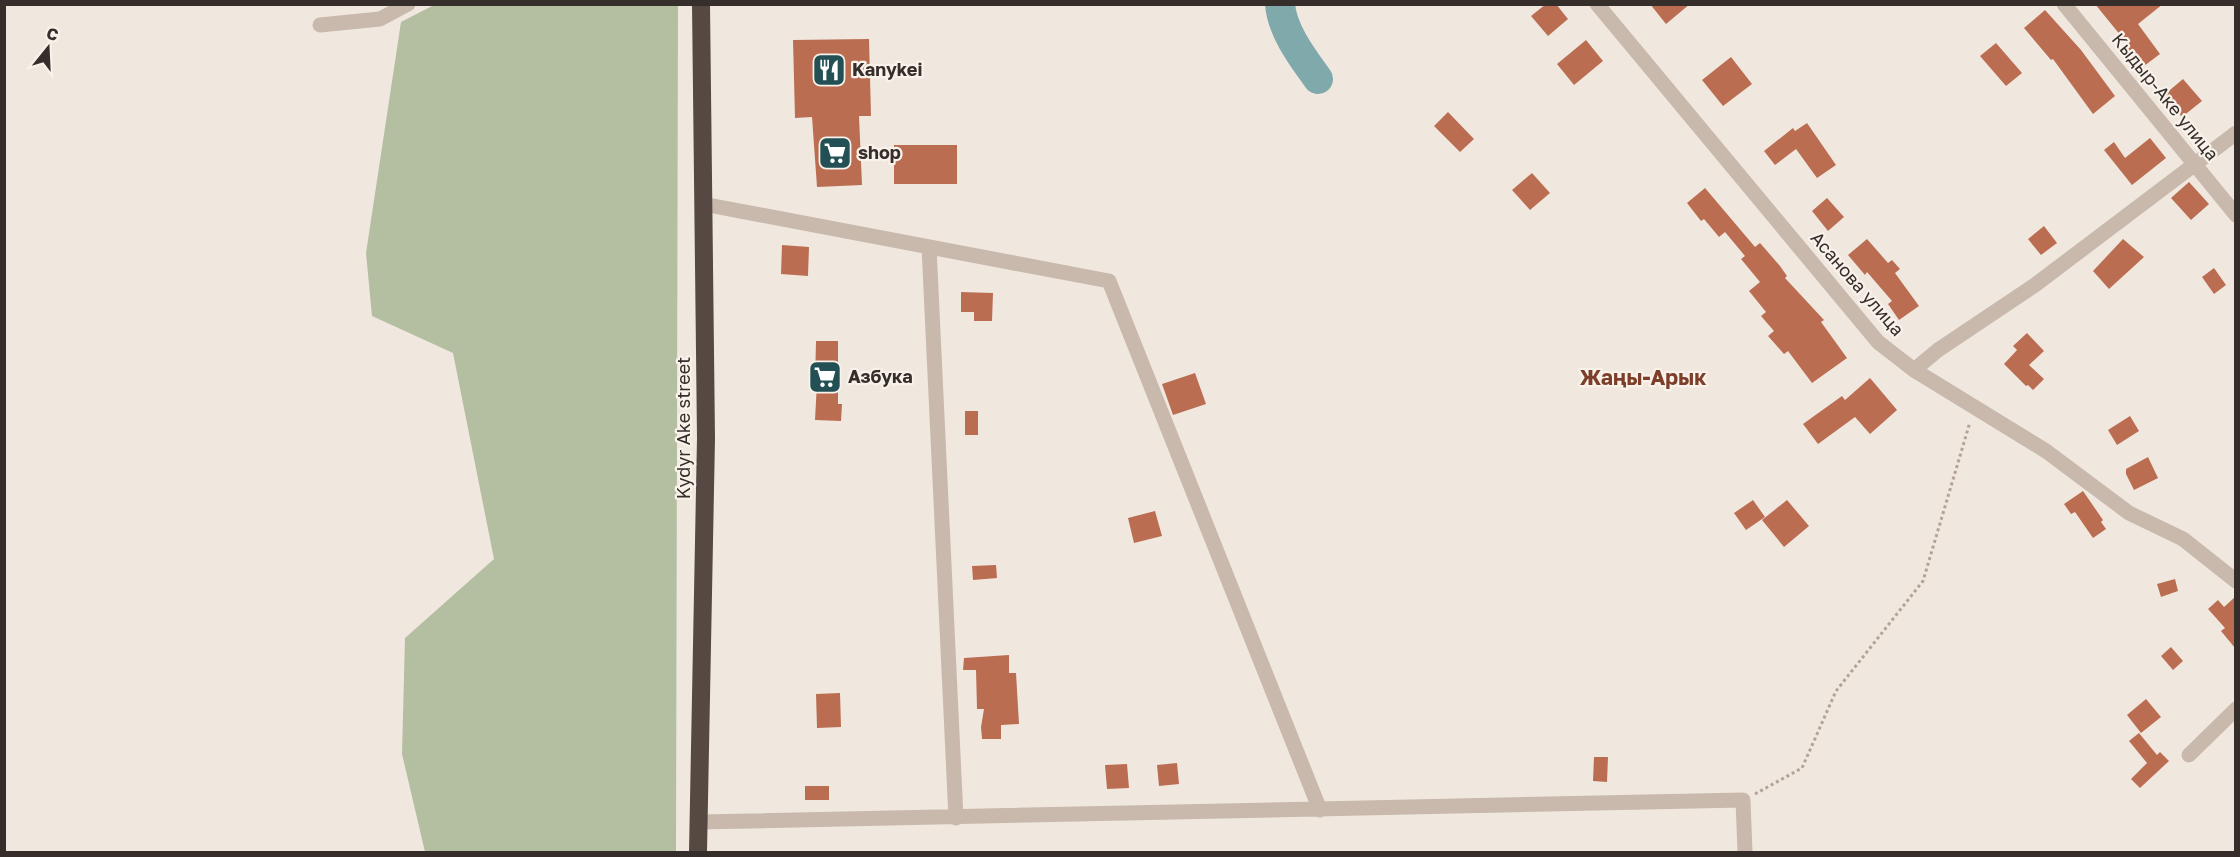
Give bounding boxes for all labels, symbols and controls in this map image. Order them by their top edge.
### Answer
north arrow [18,18,78,78]
text: С [44,22,61,45]
street label: Кыдыр-Аке улица [2108,28,2224,164]
restaurant icon: Kanykei [811,52,847,88]
place label: Kanykei [852,58,922,80]
supermarket icon: shop [817,135,853,171]
place label: shop [858,141,901,163]
street label: Асанова улица [1806,227,1909,340]
street label: Kydyr Ake street [672,357,694,499]
supermarket icon: Азбука [807,359,843,395]
district label: Жаңы-Арык [1580,364,1706,390]
place label: Азбука [848,365,913,387]

